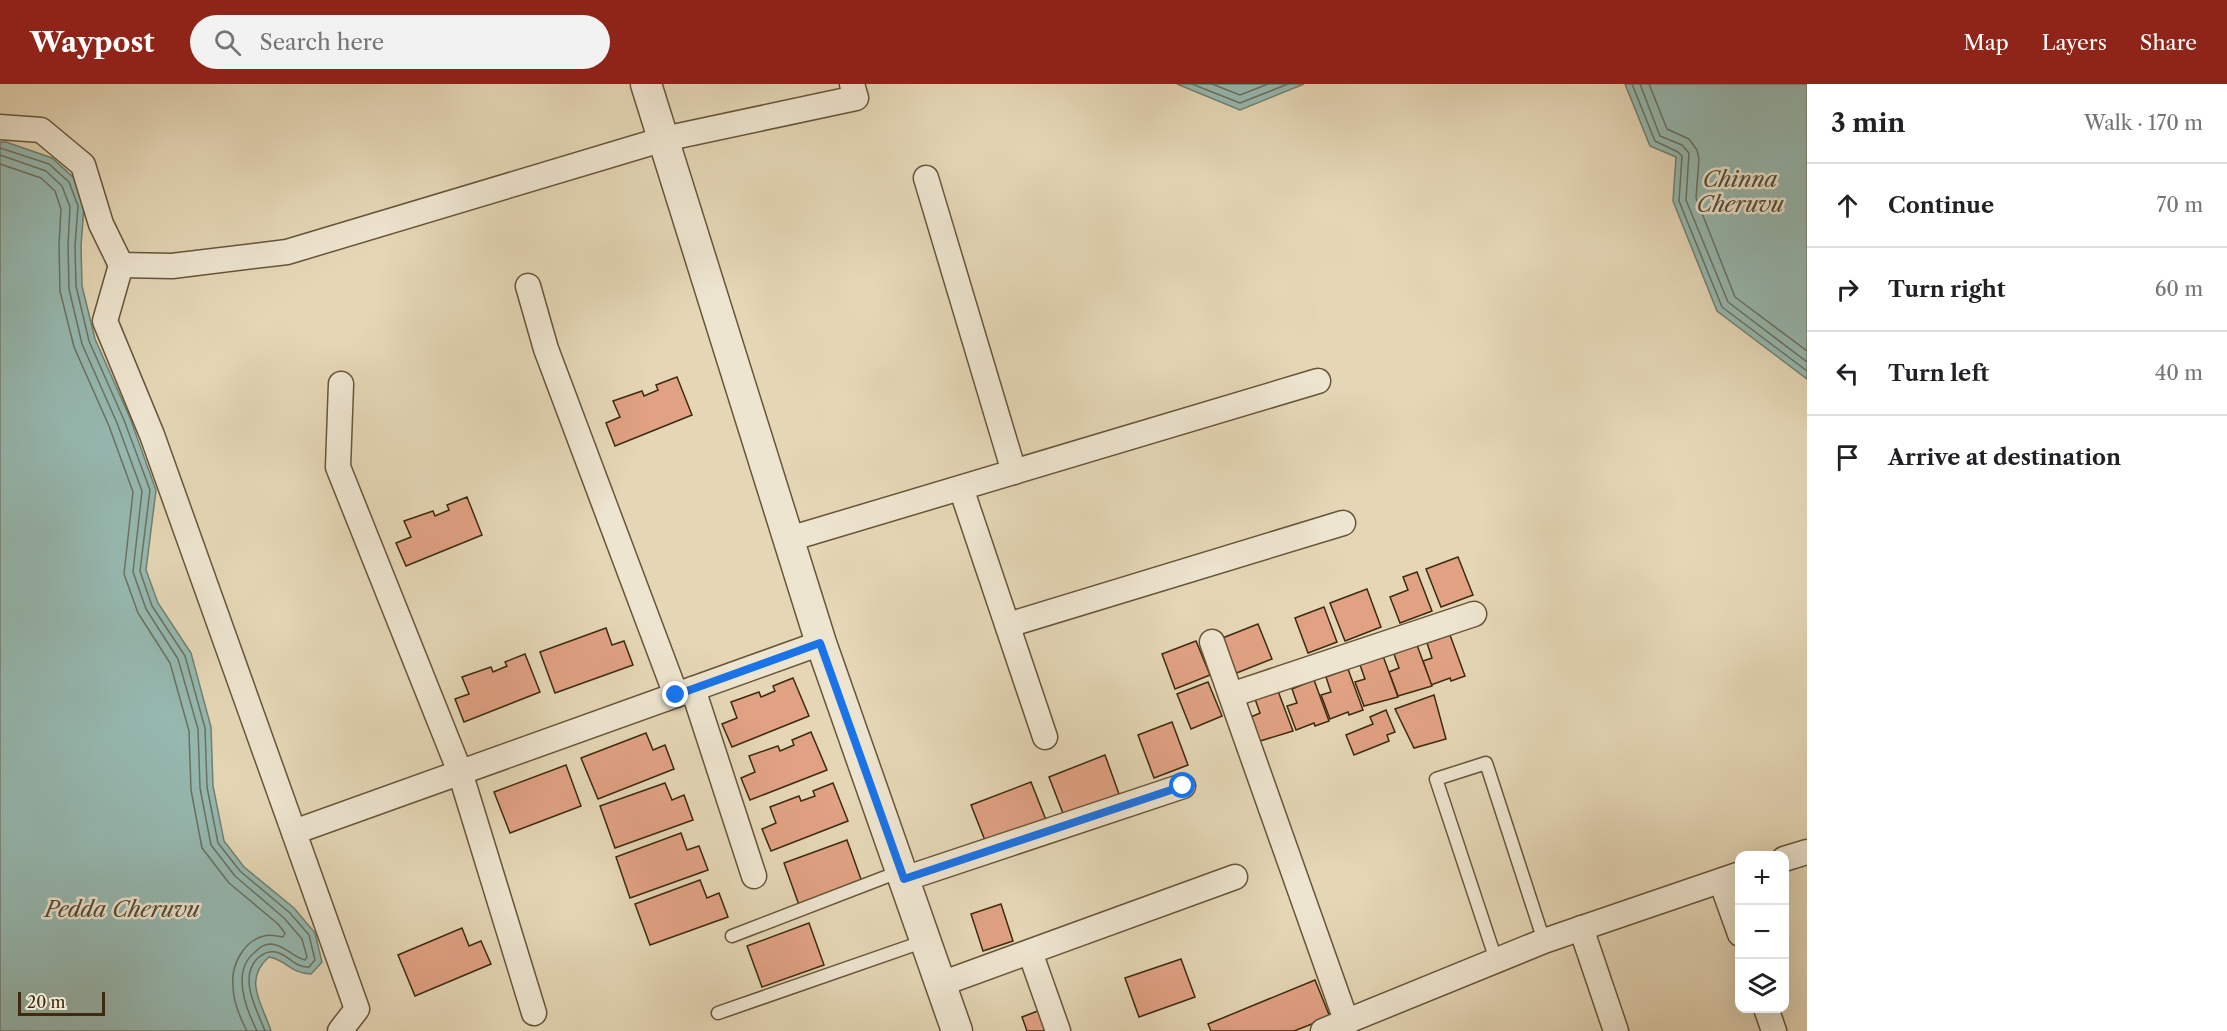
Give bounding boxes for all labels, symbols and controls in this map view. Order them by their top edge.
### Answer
search box [190,15,610,69]
text: Waypost [30,25,154,59]
icon: search [211,26,244,59]
text: Search here [259,29,384,56]
text: Map [1964,30,2009,55]
text: Layers [2042,30,2107,55]
text: Share [2140,30,2197,55]
text: 3 min [1831,107,1905,139]
text: Walk · 170 m [2084,111,2203,135]
water label: Chinna Cheruvu [1696,166,1785,218]
icon: ahead [1831,189,1864,222]
text: Continue [1888,192,1994,219]
text: 70 m [2157,193,2203,217]
icon: right [1831,273,1864,306]
text: Turn right [1888,276,2006,303]
text: 60 m [2155,277,2203,301]
icon: left [1831,357,1864,390]
text: Turn left [1888,360,1989,387]
text: 40 m [2155,361,2203,385]
icon: arrive [1831,441,1864,474]
text: Arrive at destination [1888,444,2121,471]
route end [662,681,688,707]
route start [1169,772,1195,798]
map controls [1735,851,1789,1013]
button: + [1735,851,1789,905]
water label: Pedda Cheruvu [43,896,200,923]
button: − [1735,905,1789,959]
button: layers [1735,959,1789,1013]
scale bar [18,989,105,1016]
text: 20 m [27,992,66,1012]

